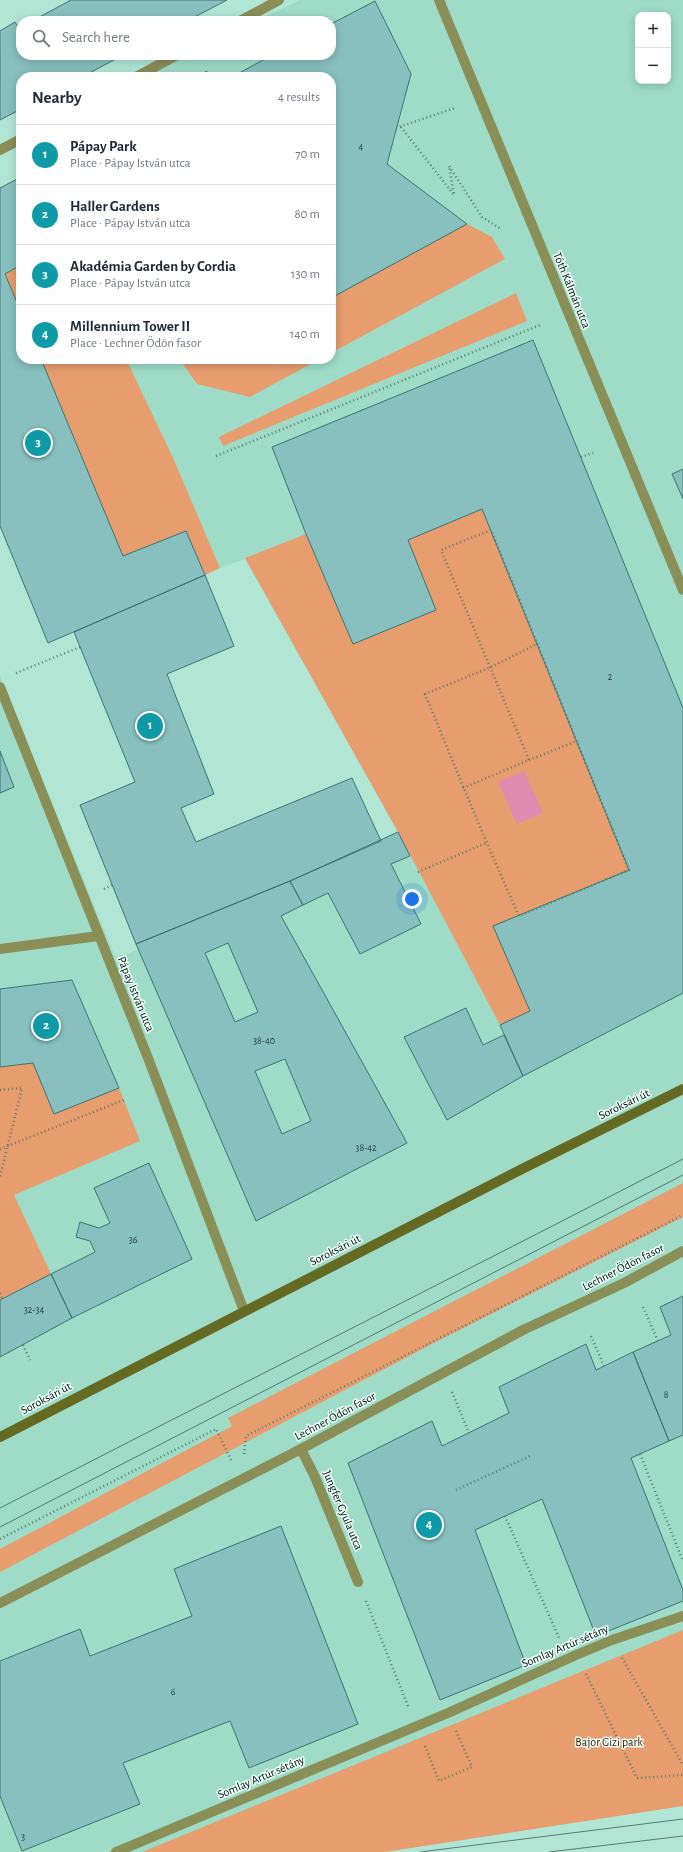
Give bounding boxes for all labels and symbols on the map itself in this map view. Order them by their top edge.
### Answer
house number: 4 [359,142,364,152]
street label: Tóth Kálmán utca [551,250,593,330]
pin: 3 [25,428,51,458]
house number: 2 [608,672,613,682]
pin: 1 [137,711,163,741]
your location [402,889,422,909]
street label: Pápay István utca [115,955,157,1034]
pin: 2 [33,1011,59,1041]
house number: 38-40 [253,1036,275,1046]
street label: Soroksári út [597,1086,651,1121]
house number: 38-42 [355,1143,377,1153]
street label: Soroksári út [308,1232,362,1268]
house number: 36 [129,1235,138,1245]
street label: Lechner Ödön fasor [580,1240,666,1293]
house number: 32-34 [24,1305,45,1315]
street label: Soroksári út [19,1380,73,1416]
street label: Lechner Ödön fasor [292,1389,377,1442]
house number: 8 [664,1390,669,1400]
street label: Jungfer Gyula utca [320,1469,365,1552]
pin: 4 [416,1510,442,1540]
street label: Somlay Artúr sétány [520,1622,611,1671]
house number: 6 [171,1687,176,1697]
park label: Bajor Gizi park [575,1736,643,1749]
street label: Somlay Artúr sétány [216,1753,307,1802]
house number: 3 [21,1832,25,1842]

